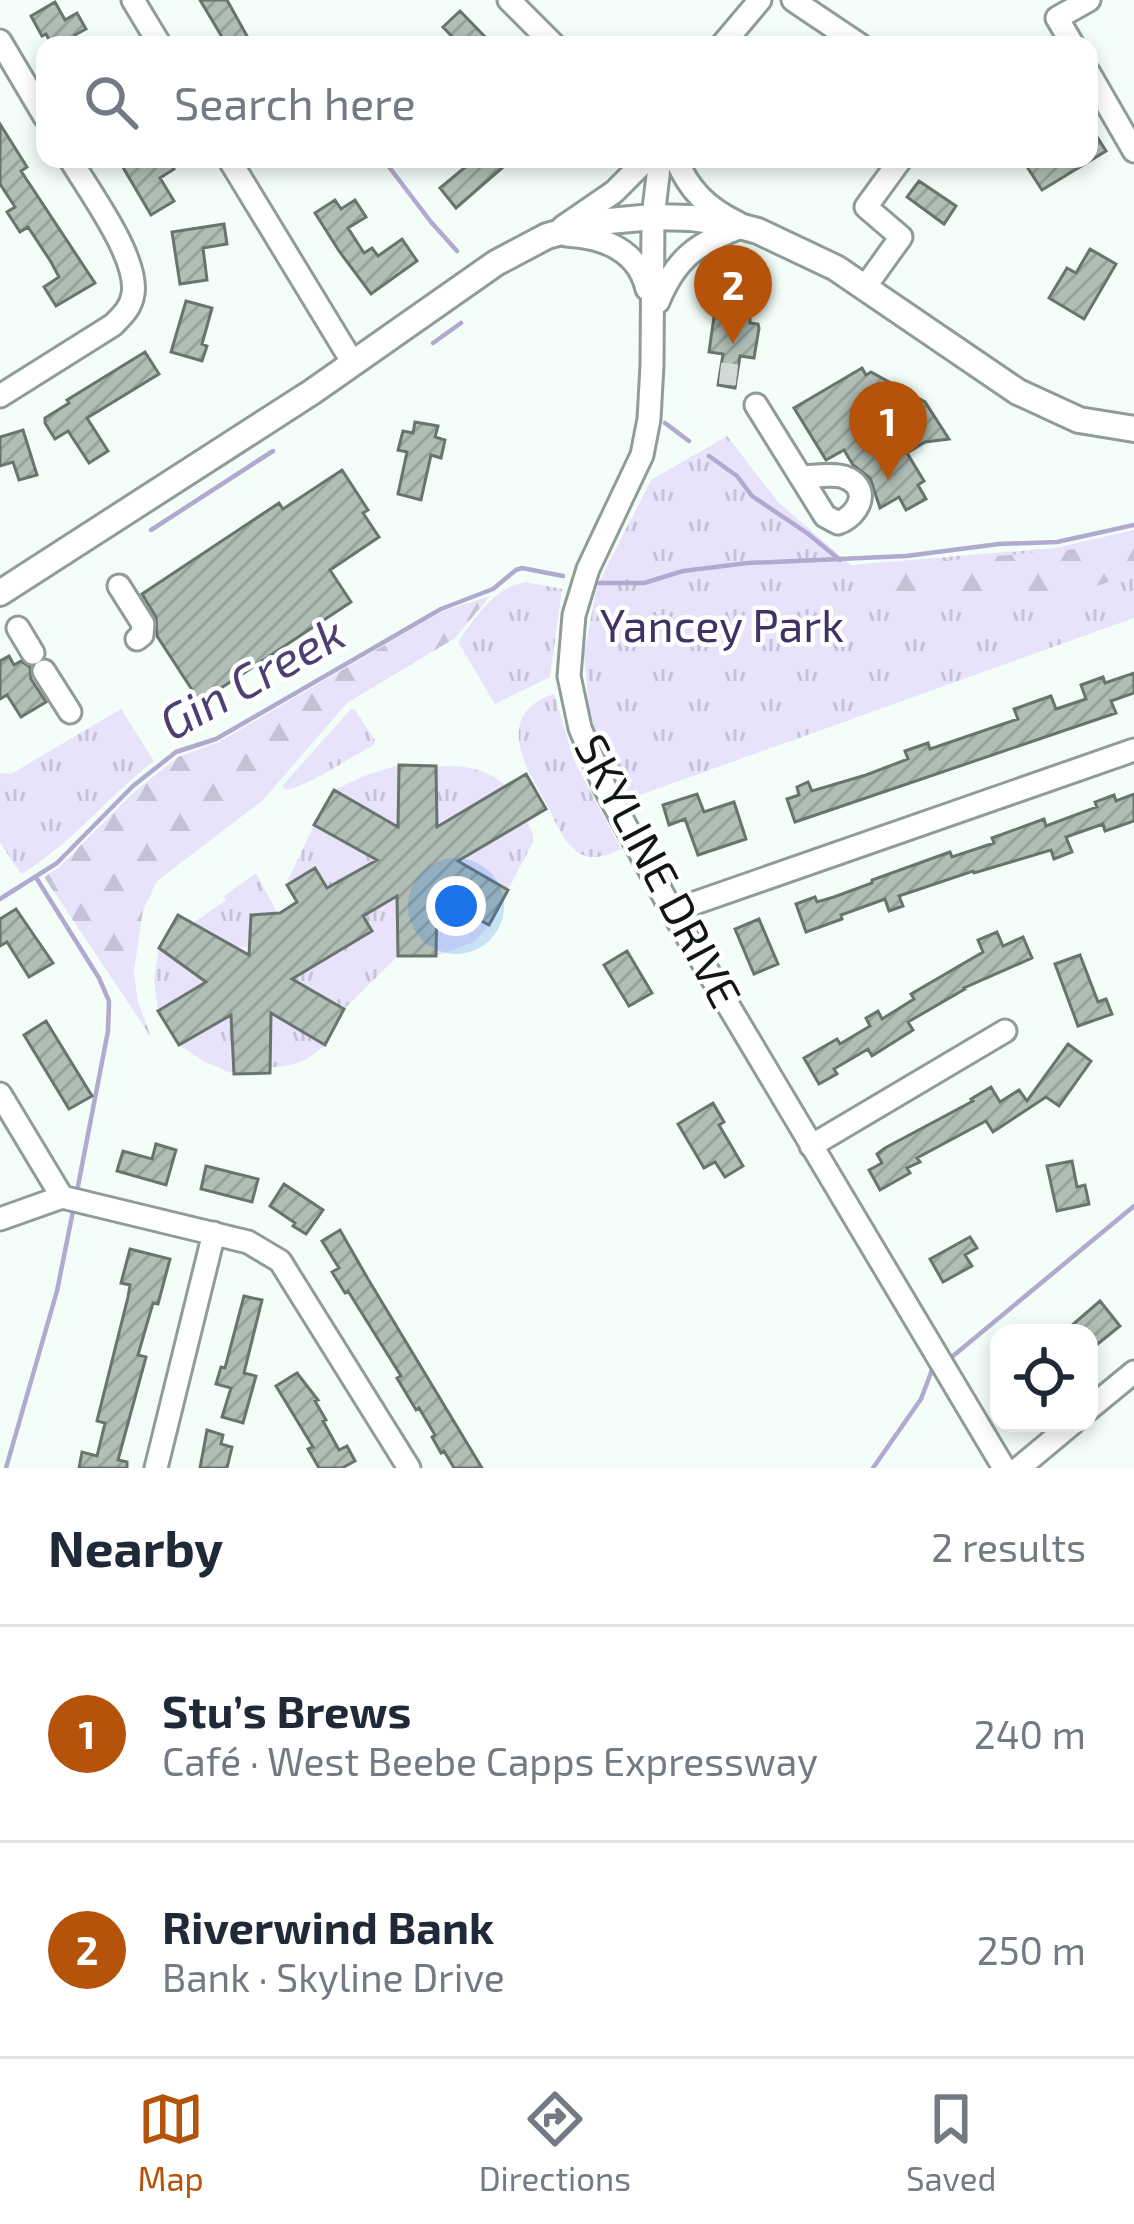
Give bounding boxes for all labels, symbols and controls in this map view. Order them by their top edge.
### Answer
search box [36,36,1098,168]
icon: search [78,69,144,135]
text: Search here [174,75,416,129]
pin: 2 [694,245,772,344]
pin: 1 [849,381,927,480]
park label: Yancey Park [600,597,844,651]
water label: Gin Creek [148,602,354,751]
street label: SKYLINE DRIVE [565,724,754,1016]
your location [426,876,486,936]
map controls [990,1324,1098,1432]
button: locate [990,1324,1098,1432]
text: Nearby [48,1516,223,1577]
text: 2 results [931,1523,1086,1570]
text: Stu’s Brews [162,1683,411,1737]
text: 1 [79,1710,95,1757]
text: 240 m [974,1710,1086,1757]
text: Café · West Beebe Capps Expressway [162,1737,818,1784]
text: Riverwind Bank [162,1899,494,1953]
text: 2 [76,1926,98,1973]
text: 250 m [977,1926,1086,1973]
text: Bank · Skyline Drive [162,1953,505,2000]
tab: Map [138,2086,204,2198]
tab: Directions [479,2086,631,2198]
tab: Saved [906,2086,996,2198]

